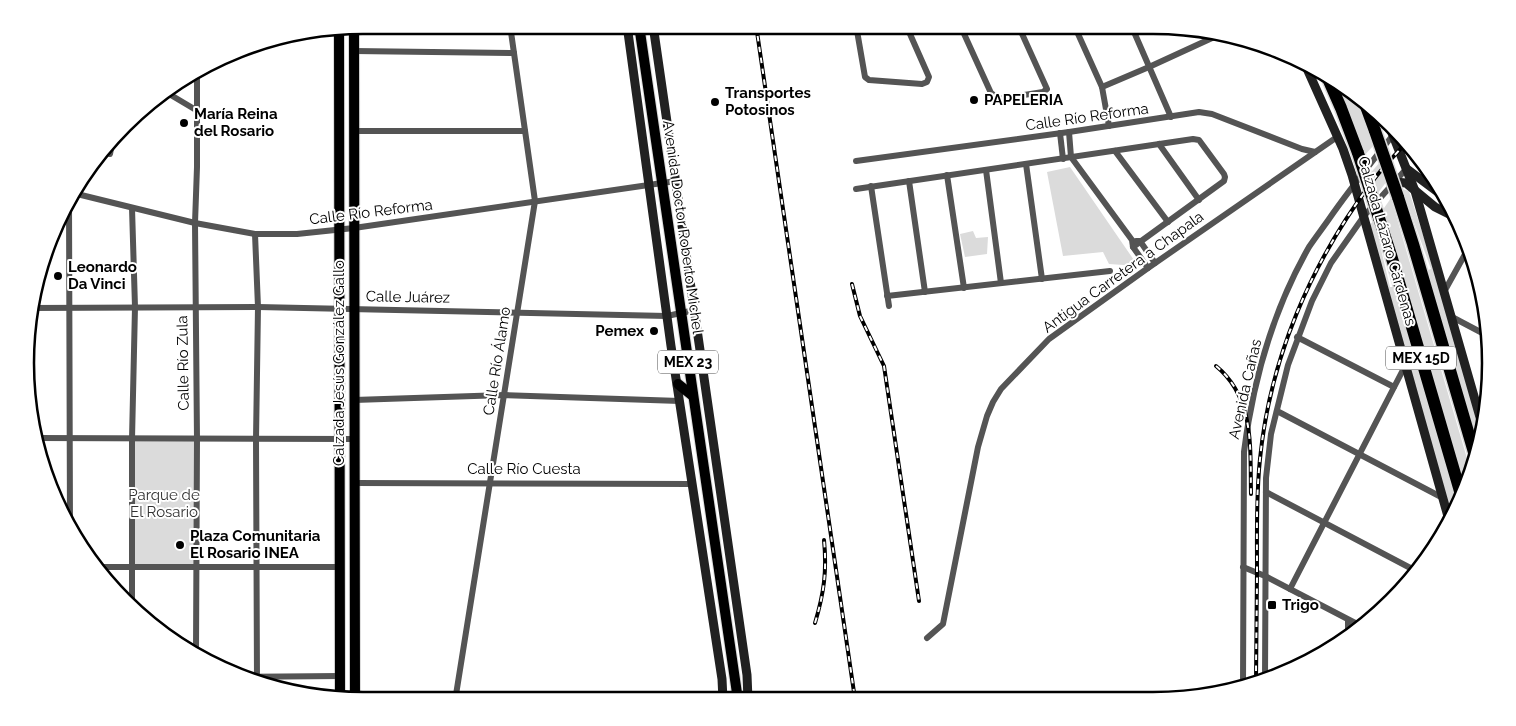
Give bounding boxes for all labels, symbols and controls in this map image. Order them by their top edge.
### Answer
place label: Transportes Potosinos [725,84,811,119]
place label: PAPELERIA [984,91,1064,109]
marker: PAPELERIA [968,94,980,106]
marker: Transportes Potosinos [709,96,721,108]
street label: Calle Río Reforma [1024,99,1150,135]
place label: María Reina del Rosario [194,105,278,140]
marker: María Reina del Rosario [178,117,190,129]
street label: Avenida Doctor Roberto Michel [659,119,707,336]
street label: Calzada Lázaro Cárdenas [1354,154,1420,328]
street label: Calle Río Reforma [308,196,434,228]
street label: Antigua Carretera a Chapala [1039,208,1207,336]
place label: Leonardo Da Vinci [68,258,137,293]
street label: Calzada Jesús González Gallo [330,260,348,466]
marker: Leonardo Da Vinci [52,270,64,282]
street label: Calle Juárez [366,287,450,307]
street label: Calle Río Álamo [480,305,514,417]
street label: Calle Río Zula [173,315,193,411]
place label: Pemex [595,322,644,340]
marker: Pemex [648,325,660,337]
street label: Avenida Cañas [1225,337,1265,441]
road number: MEX 15D [1386,346,1456,369]
road number: MEX 23 [658,351,718,374]
street label: Calle Río Cuesta [467,460,581,478]
park label: Parque de El Rosario [128,486,200,521]
place label: Plaza Comunitaria El Rosario INEA [190,527,321,562]
marker: Plaza Comunitaria El Rosario INEA [174,539,186,551]
place label: Trigo [1282,596,1319,614]
marker: Trigo [1266,599,1278,611]

